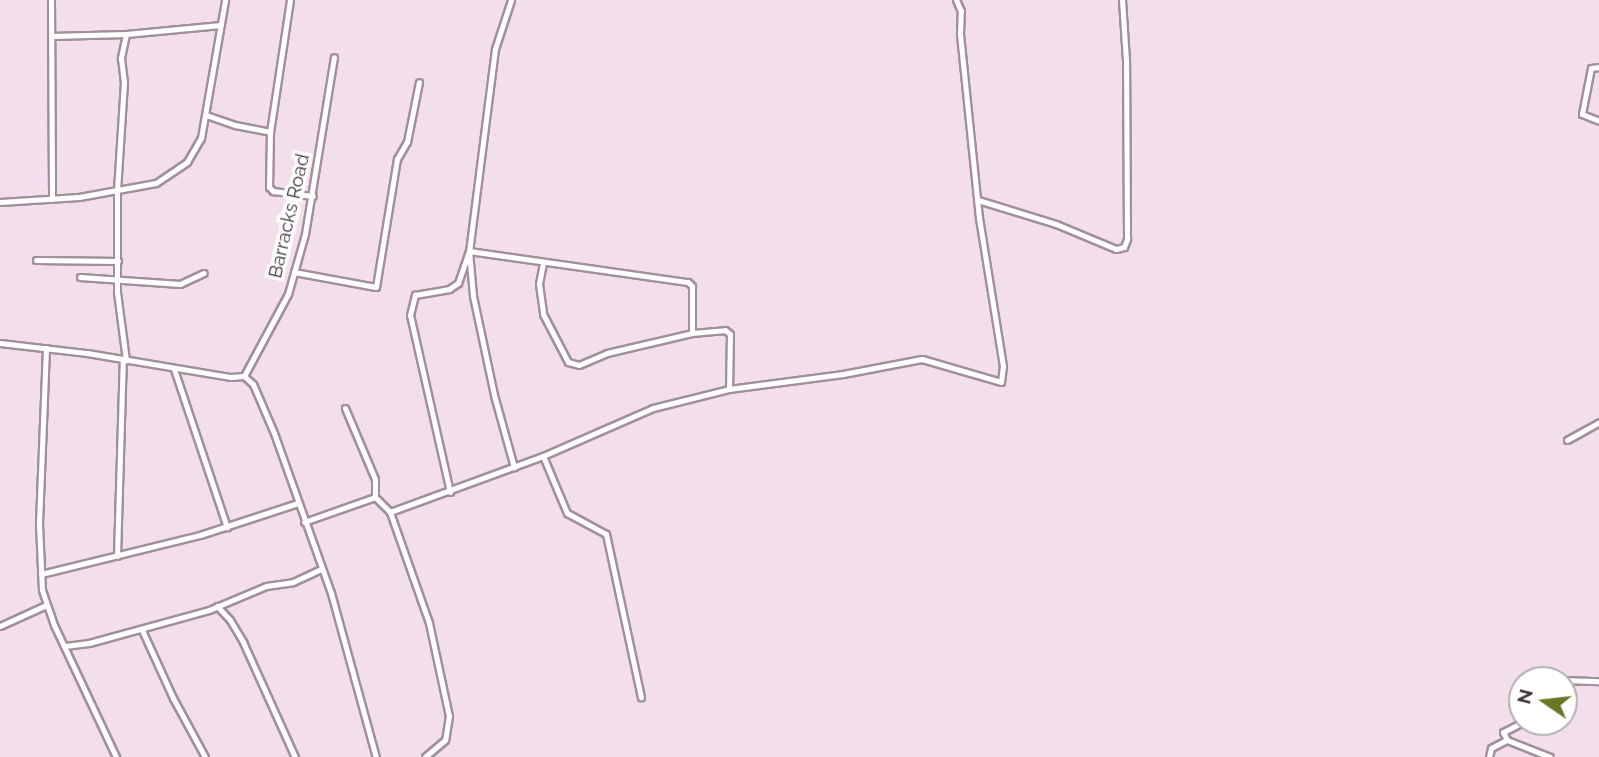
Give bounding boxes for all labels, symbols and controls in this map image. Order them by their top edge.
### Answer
street label: Barracks Road [264,152,314,280]
north arrow [1508,666,1578,736]
text: N [1512,687,1537,706]

